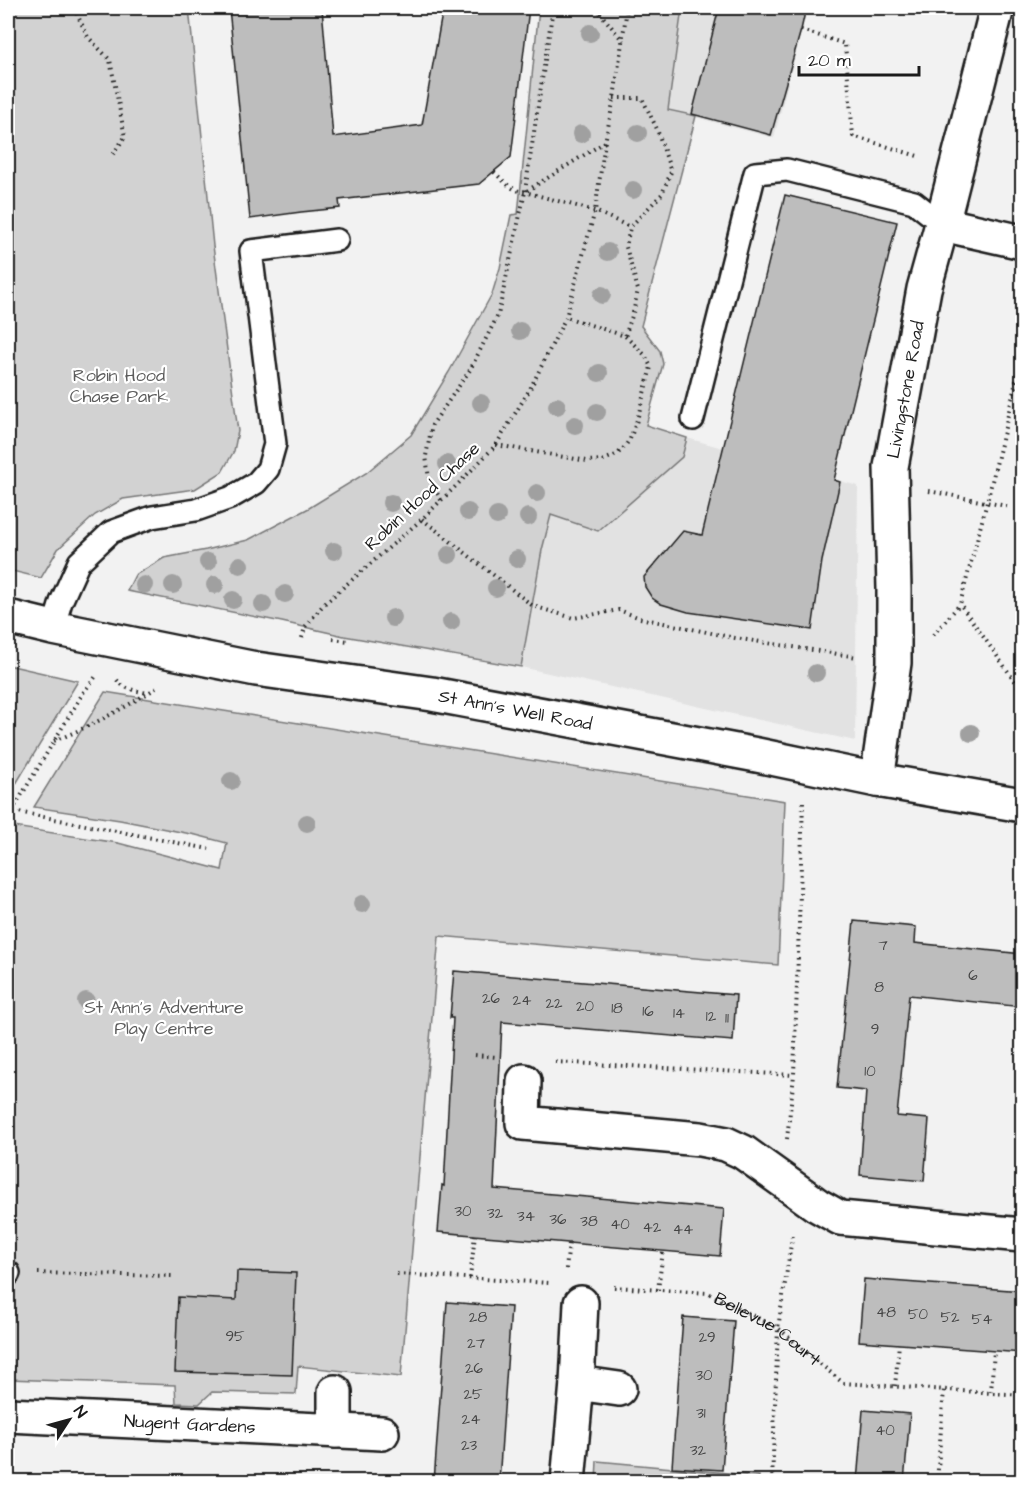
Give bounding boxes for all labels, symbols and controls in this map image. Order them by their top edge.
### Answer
scale bar [799,39,919,77]
text: 20 m [808,48,851,73]
street label: Livingstone Road [881,319,931,460]
park label: Robin Hood Chase Park [70,363,168,409]
street label: Robin Hood Chase [359,436,486,556]
street label: St Ann's Well Road [436,683,594,737]
house number: 7 [878,935,888,956]
house number: 6 [968,965,978,986]
house number: 8 [874,977,884,998]
house number: 26 [482,988,501,1009]
house number: 24 [513,990,531,1011]
house number: 22 [545,993,563,1014]
park label: St Ann's Adventure Play Centre [84,995,244,1042]
house number: 20 [576,996,595,1017]
house number: 18 [611,998,623,1019]
house number: 16 [642,1001,654,1022]
house number: 14 [673,1003,685,1024]
house number: 12 [706,1006,717,1027]
house number: 11 [725,1008,729,1029]
house number: 9 [871,1019,879,1040]
house number: 10 [864,1061,876,1082]
house number: 30 [454,1201,472,1222]
house number: 32 [487,1203,504,1224]
house number: 34 [517,1206,535,1227]
house number: 36 [549,1209,567,1230]
house number: 38 [580,1211,598,1232]
house number: 40 [610,1214,630,1235]
house number: 42 [643,1217,662,1238]
house number: 44 [673,1219,693,1240]
street label: Bellevue Court [710,1286,827,1373]
house number: 48 [876,1302,896,1323]
house number: 50 [908,1304,929,1325]
house number: 28 [469,1307,487,1328]
house number: 52 [940,1307,960,1328]
house number: 54 [972,1309,992,1330]
house number: 95 [225,1326,245,1347]
house number: 29 [698,1327,716,1348]
house number: 27 [467,1333,485,1354]
house number: 26 [465,1358,484,1379]
house number: 30 [695,1365,713,1386]
house number: 25 [463,1384,483,1405]
north arrow [39,1390,99,1450]
text: N [68,1401,92,1422]
house number: 31 [696,1403,706,1424]
street label: Nugent Gardens [123,1409,256,1440]
house number: 24 [462,1409,480,1430]
house number: 40 [875,1420,895,1441]
house number: 23 [461,1435,477,1456]
house number: 32 [690,1440,707,1461]

